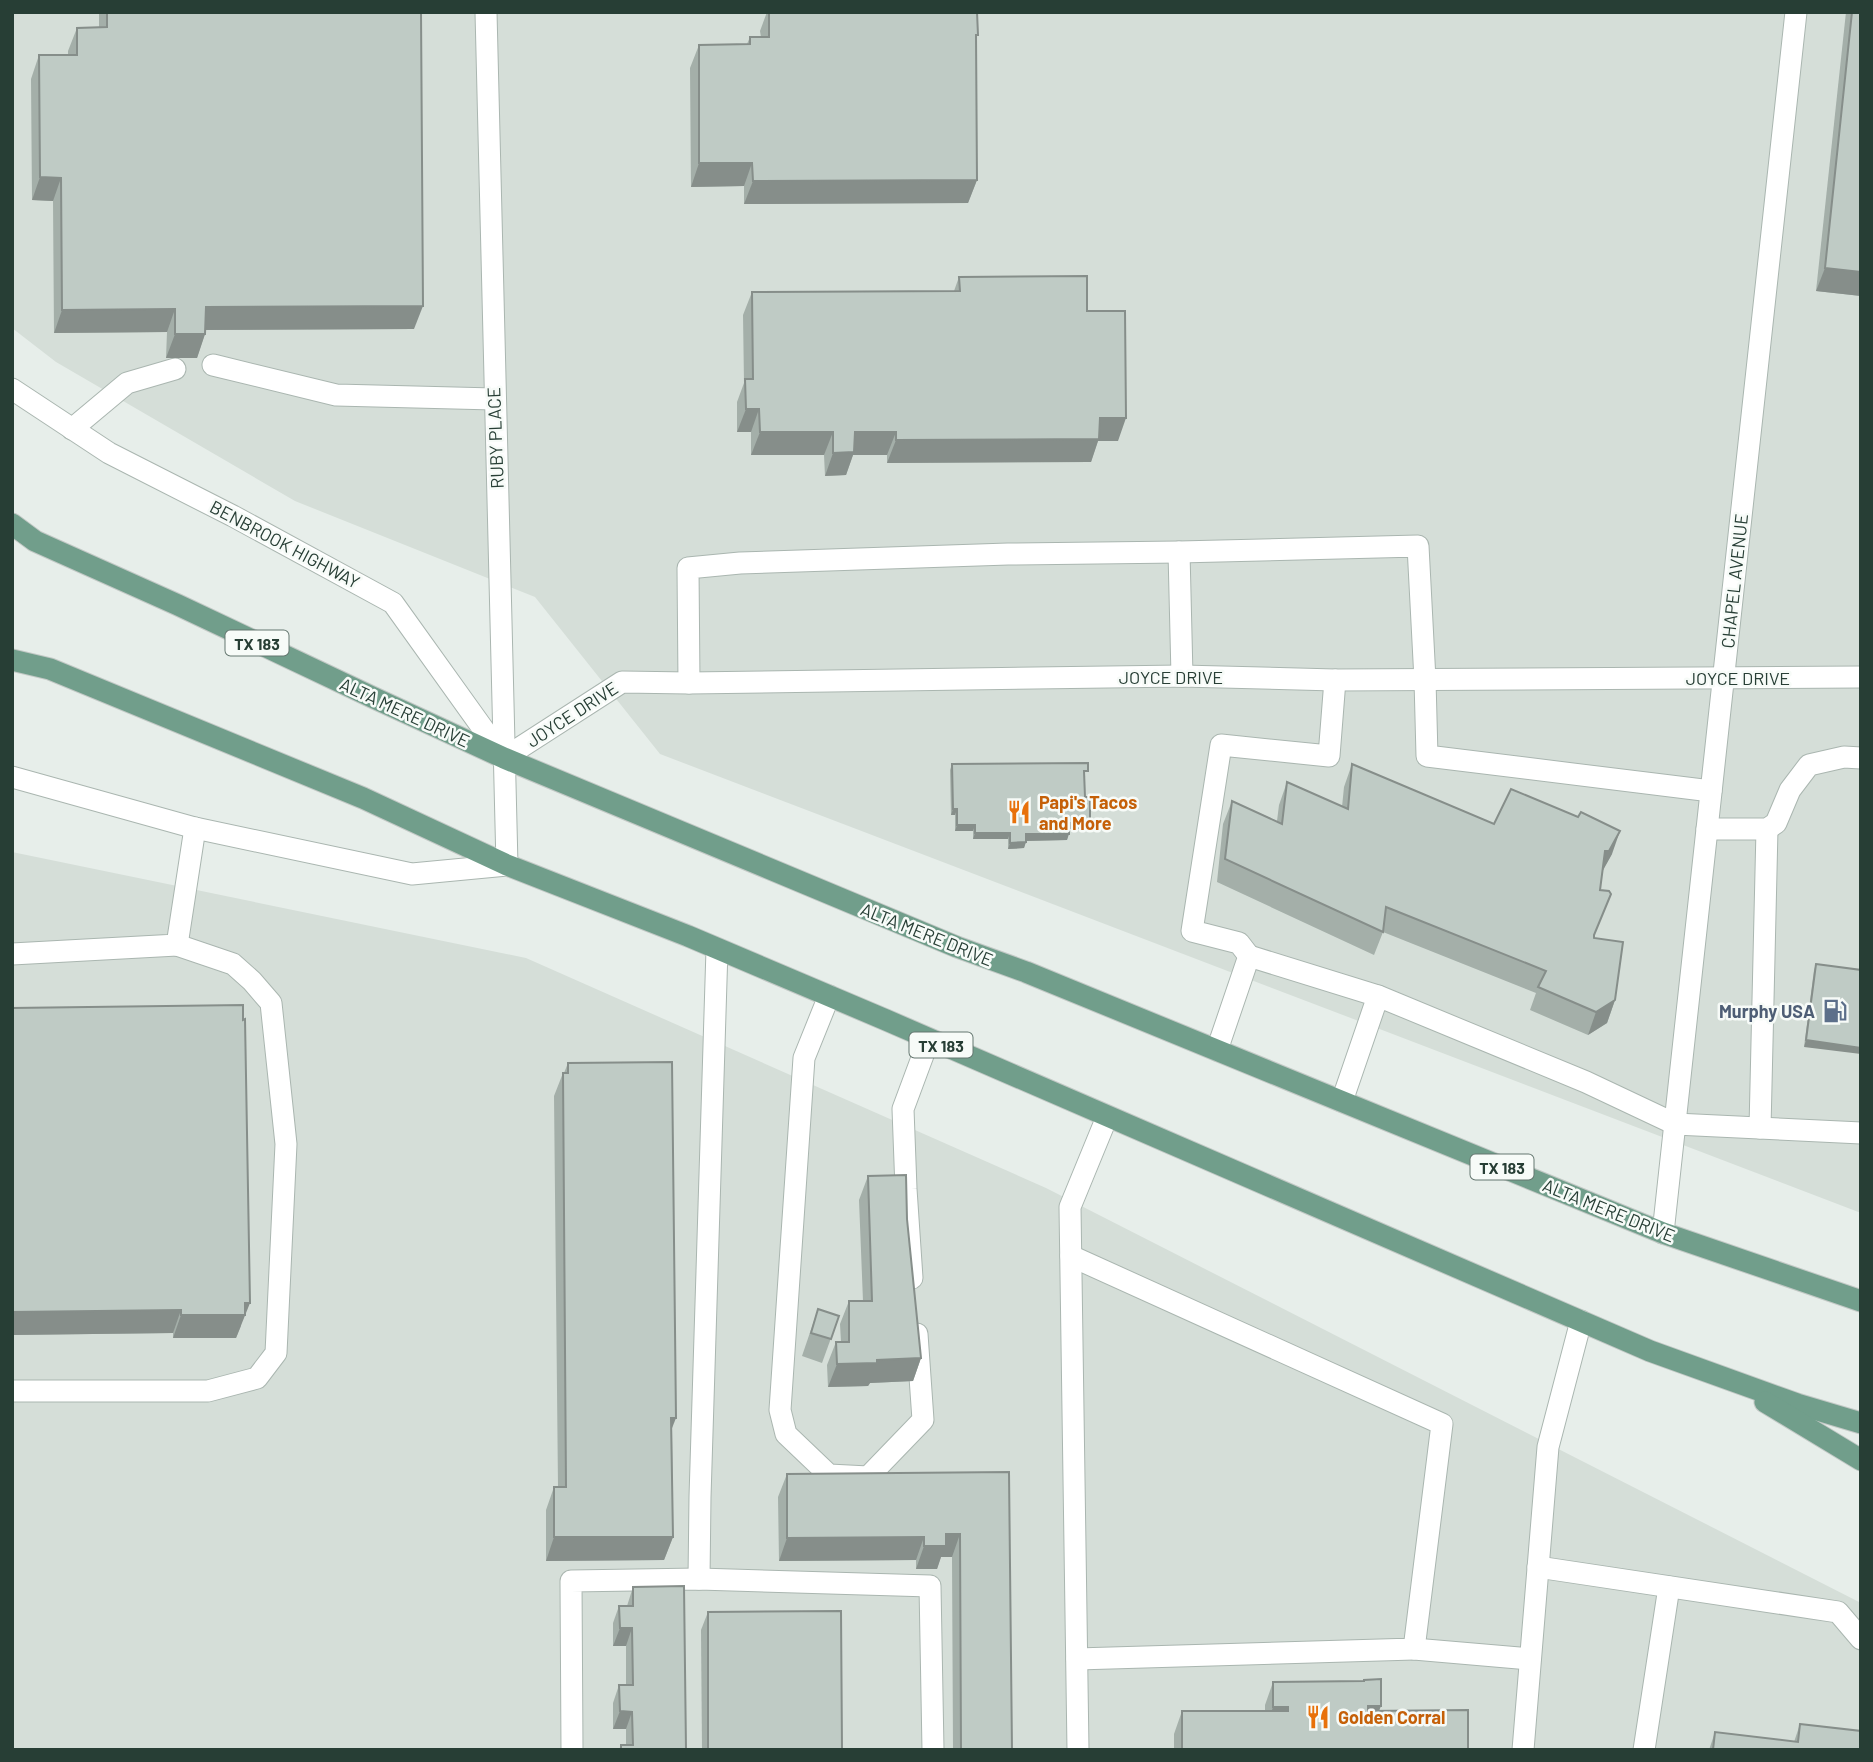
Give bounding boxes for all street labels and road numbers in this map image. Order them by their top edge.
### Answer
street label: RUBY PLACE [482,387,508,489]
street label: BENBROOK HIGHWAY [206,495,364,593]
street label: CHAPEL AVENUE [1716,513,1752,649]
road number: TX 183 [226,630,288,656]
street label: JOYCE DRIVE [1119,666,1223,688]
street label: JOYCE DRIVE [1686,667,1790,689]
street label: ALTA MERE DRIVE [337,672,473,752]
street label: JOYCE DRIVE [522,676,622,752]
street label: ALTA MERE DRIVE [858,897,996,971]
road number: TX 183 [909,1032,972,1058]
road number: TX 183 [1470,1154,1534,1180]
street label: ALTA MERE DRIVE [1540,1173,1678,1247]

